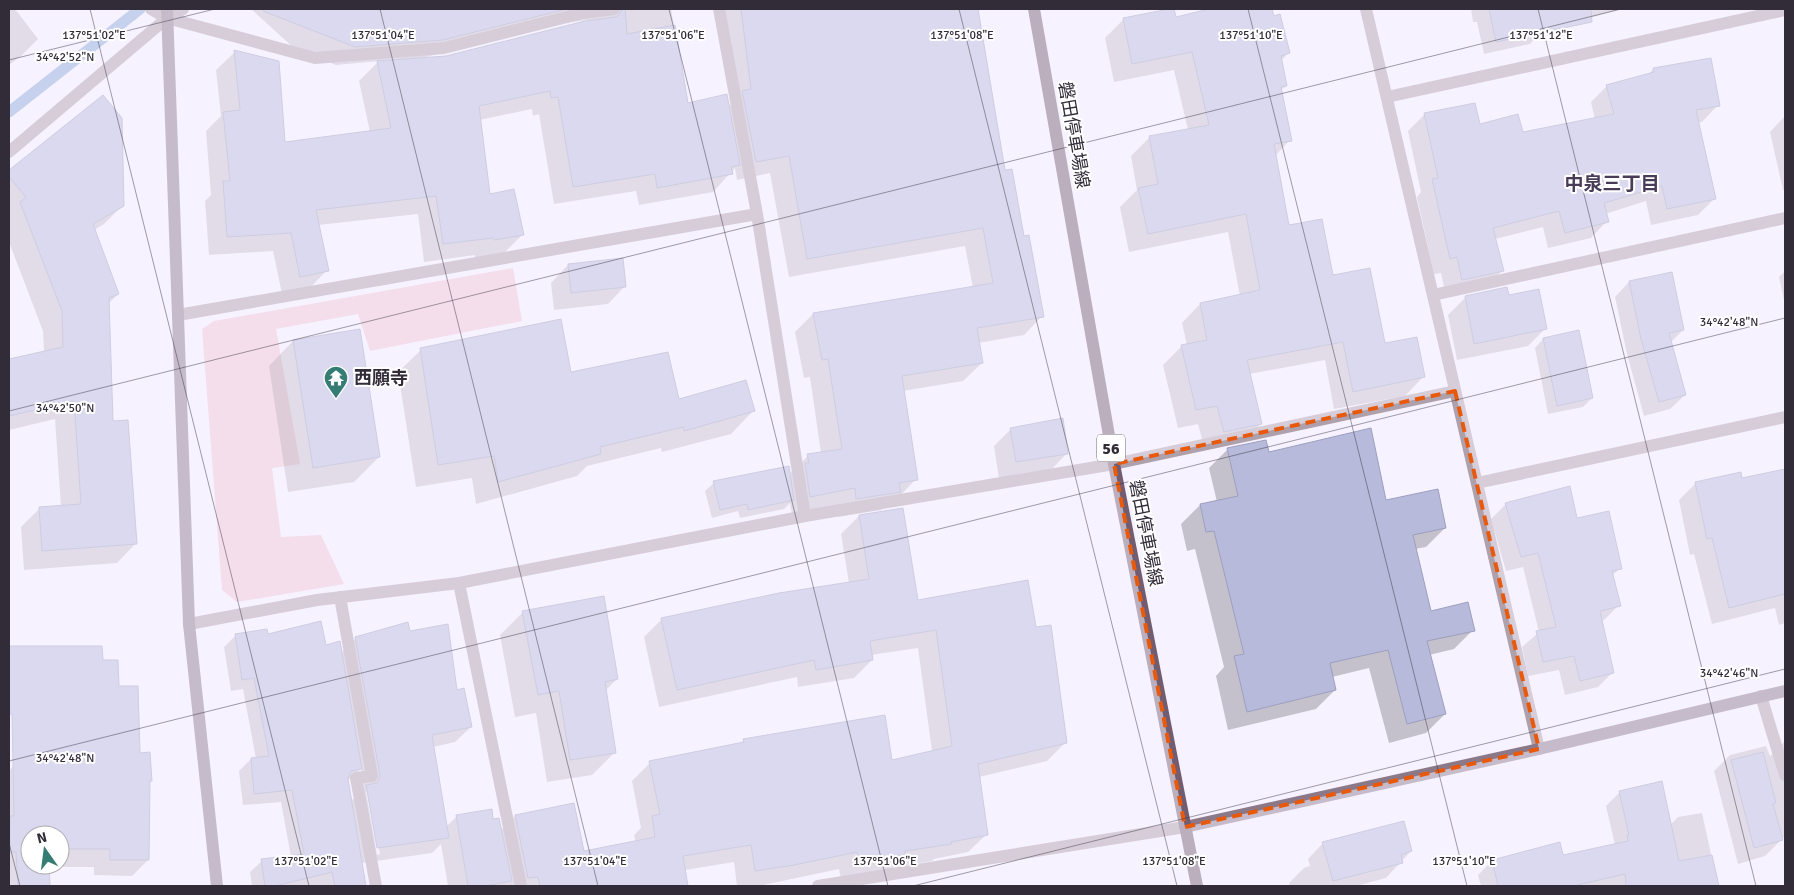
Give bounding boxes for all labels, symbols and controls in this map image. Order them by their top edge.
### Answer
text: 137°51'02"E [62,28,126,43]
text: 137°51'04"E [351,28,415,43]
text: 137°51'06"E [641,28,705,43]
text: 137°51'08"E [930,28,994,43]
text: 137°51'10"E [1219,28,1283,43]
text: 137°51'12"E [1509,28,1573,43]
text: 34°42'52"N [36,50,94,65]
street label: 磐田停車場線 [1054,80,1094,190]
district label: 中泉三丁目 [1564,172,1660,196]
text: 34°42'48"N [1700,315,1758,330]
temple icon: 西願寺 [323,365,349,399]
place label: 西願寺 [354,367,408,389]
text: 34°42'50"N [36,401,94,416]
road number: 56 [1097,434,1125,462]
street label: 磐田停車場線 [1125,478,1167,588]
text: 34°42'46"N [1700,666,1758,681]
text: 34°42'48"N [36,751,94,766]
north arrow [20,825,70,875]
text: N [35,828,49,847]
text: 137°51'02"E [274,854,338,869]
text: 137°51'04"E [563,854,627,869]
text: 137°51'06"E [853,854,917,869]
text: 137°51'08"E [1142,854,1206,869]
text: 137°51'10"E [1432,854,1496,869]

